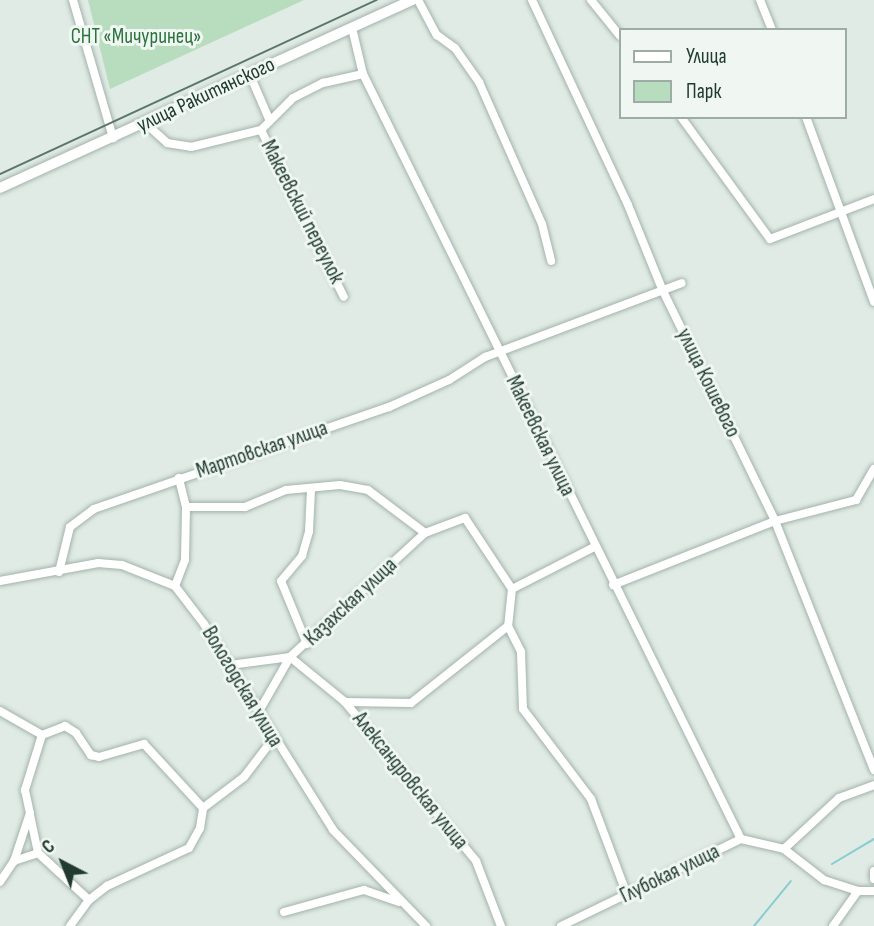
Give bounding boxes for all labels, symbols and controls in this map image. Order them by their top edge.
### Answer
park label: СНТ «Мичуринец» [71,24,201,50]
legend [618,28,846,119]
text: Улица [686,44,727,69]
street label: улица Ракитянского [133,52,279,138]
text: Парк [686,79,721,104]
street label: Макеевский переулок [255,136,349,288]
street label: улица Кошевого [671,324,745,442]
street label: Макеевская улица [500,372,580,500]
street label: Мартовская улица [193,416,331,484]
street label: Казахская улица [299,553,403,651]
street label: Вологодская улица [196,622,288,752]
street label: Александровская улица [347,707,473,855]
north arrow [28,828,98,898]
text: С [37,835,60,859]
street label: Глубокая улица [616,839,724,909]

